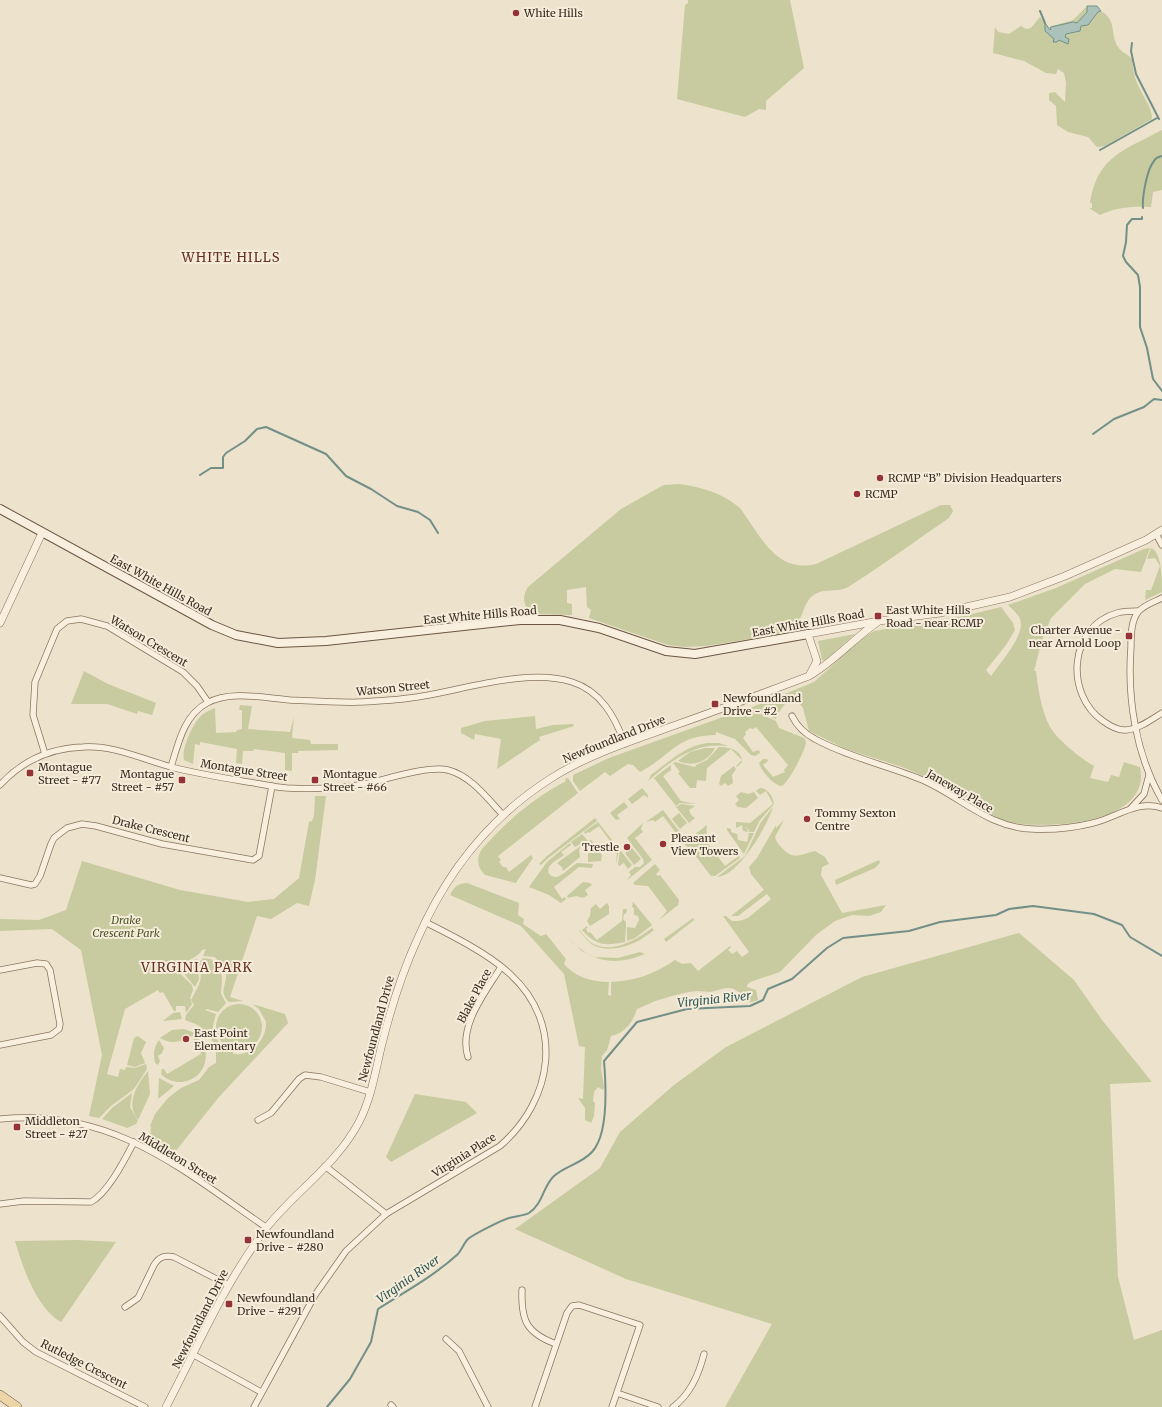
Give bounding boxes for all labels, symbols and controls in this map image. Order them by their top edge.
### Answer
place label: White Hills [523,6,583,20]
marker: White Hills [511,8,521,18]
district label: WHITE HILLS [181,249,280,266]
place label: RCMP “B” Division Headquarters [888,471,1062,485]
marker: RCMP “B” Division Headquarters [875,473,885,483]
place label: RCMP [865,487,898,501]
marker: RCMP [852,489,862,499]
street label: East White Hills Road [108,551,214,619]
street label: East White Hills Road [423,603,538,627]
place label: East White Hills Road - near RCMP [886,603,983,630]
street label: East White Hills Road [751,606,866,640]
marker: East White Hills Road - near RCMP [873,611,883,621]
street label: Watson Crescent [107,612,191,670]
place label: Charter Avenue - near Arnold Loop [1029,623,1121,650]
marker: Charter Avenue - near Arnold Loop [1124,631,1134,641]
street label: Watson Street [355,677,431,699]
place label: Newfoundland Drive - #2 [723,691,802,718]
marker: Newfoundland Drive - #2 [710,699,720,709]
street label: Newfoundland Drive [561,712,668,766]
street label: Montague Street [199,756,289,784]
place label: Montague Street - #77 [38,760,101,787]
street label: Janeway Place [923,766,996,816]
place label: Montague Street - #57 [111,767,174,794]
place label: Montague Street - #66 [323,767,387,794]
marker: Montague Street - #77 [25,768,35,778]
marker: Montague Street - #57 [177,775,187,785]
marker: Montague Street - #66 [310,775,320,785]
place label: Tommy Sexton Centre [815,806,897,833]
street label: Drake Crescent [111,813,192,846]
marker: Tommy Sexton Centre [802,814,812,824]
place label: Pleasant View Towers [670,831,738,858]
marker: Pleasant View Towers [658,839,668,849]
place label: Trestle [582,840,619,854]
marker: Trestle [622,842,632,852]
park label: Drake Crescent Park [92,913,160,940]
district label: VIRGINIA PARK [140,959,253,976]
street label: Blake Place [454,966,494,1025]
street label: Newfoundland Drive [355,974,397,1084]
water label: Virginia River [676,988,753,1010]
place label: East Point Elementary [194,1026,256,1053]
marker: East Point Elementary [181,1034,191,1044]
place label: Middleton Street - #27 [25,1114,88,1141]
marker: Middleton Street - #27 [12,1122,22,1132]
street label: Middleton Street [136,1129,220,1187]
street label: Virginia Place [429,1130,499,1181]
place label: Newfoundland Drive - #280 [256,1227,335,1254]
marker: Newfoundland Drive - #280 [243,1235,253,1245]
water label: Virginia River [373,1251,443,1306]
street label: Newfoundland Drive [169,1267,231,1371]
place label: Newfoundland Drive - #291 [237,1291,316,1318]
marker: Newfoundland Drive - #291 [224,1299,234,1309]
street label: Rutledge Crescent [38,1336,130,1392]

